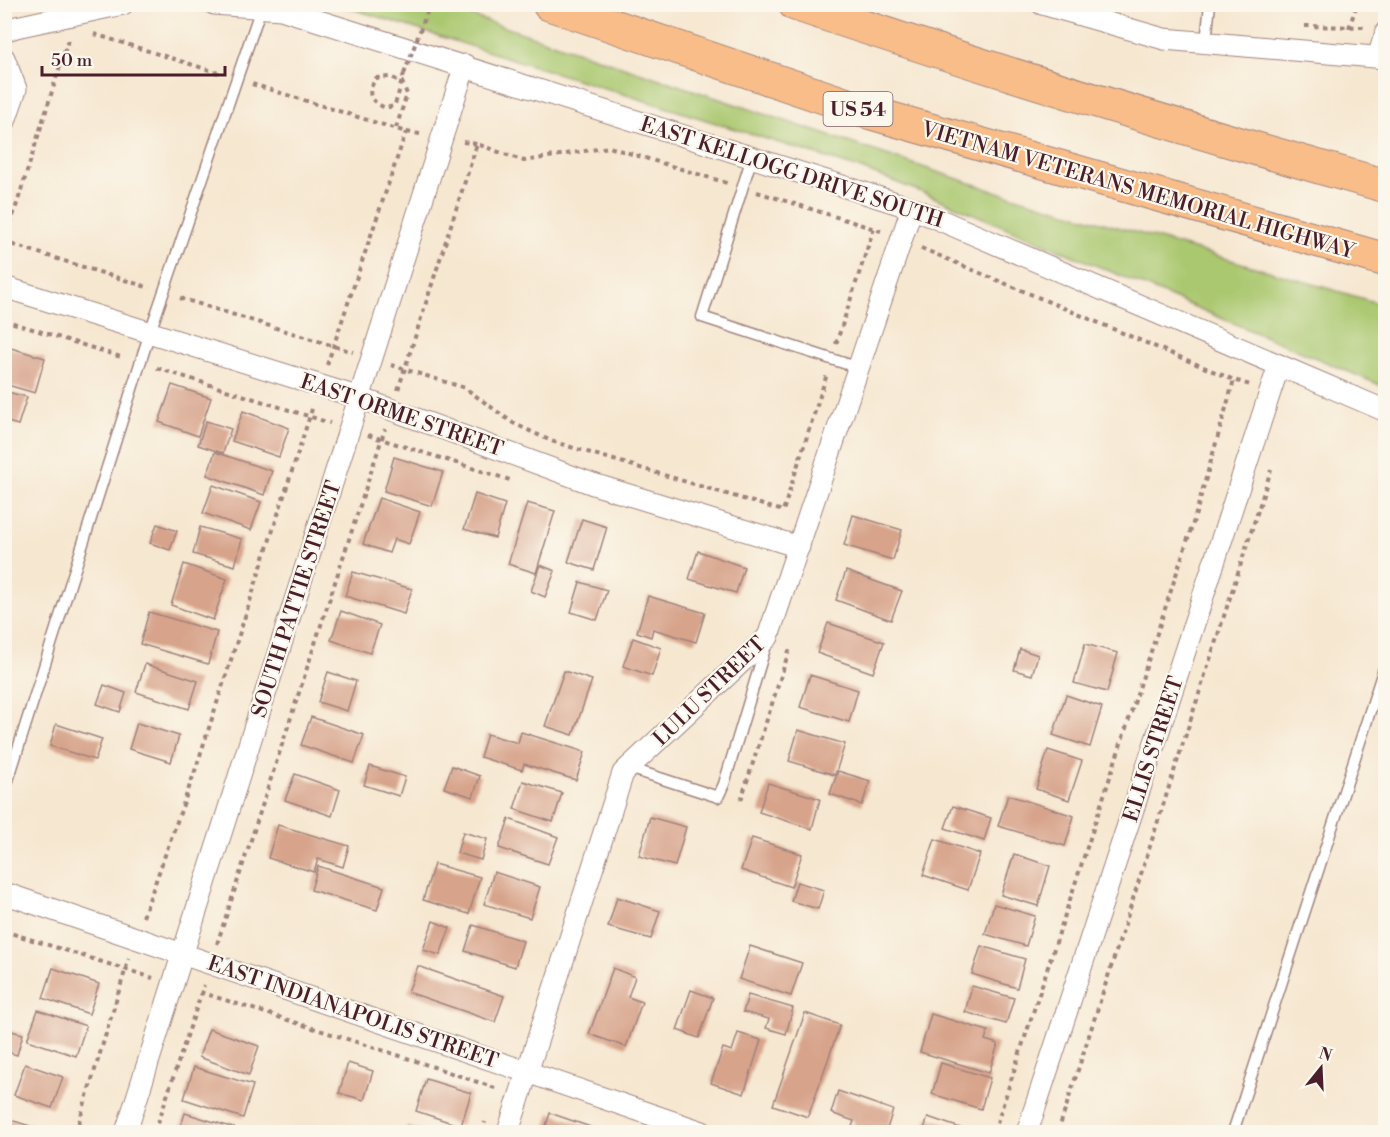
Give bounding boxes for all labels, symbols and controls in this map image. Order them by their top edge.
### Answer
scale bar [42,39,225,77]
text: 50 m [51,49,93,72]
road number: US 54 [824,92,892,126]
street label: EAST KELLOGG DRIVE SOUTH [637,112,947,234]
street label: VIETNAM VETERANS MEMORIAL HIGHWAY [917,116,1358,266]
street label: EAST ORME STREET [297,369,507,463]
street label: SOUTH PATTIE STREET [246,478,348,721]
street label: LULU STREET [648,631,772,752]
street label: ELLIS STREET [1118,673,1190,825]
street label: EAST INDIANAPOLIS STREET [204,951,502,1075]
north arrow [1291,1038,1351,1098]
text: N [1316,1043,1335,1066]

